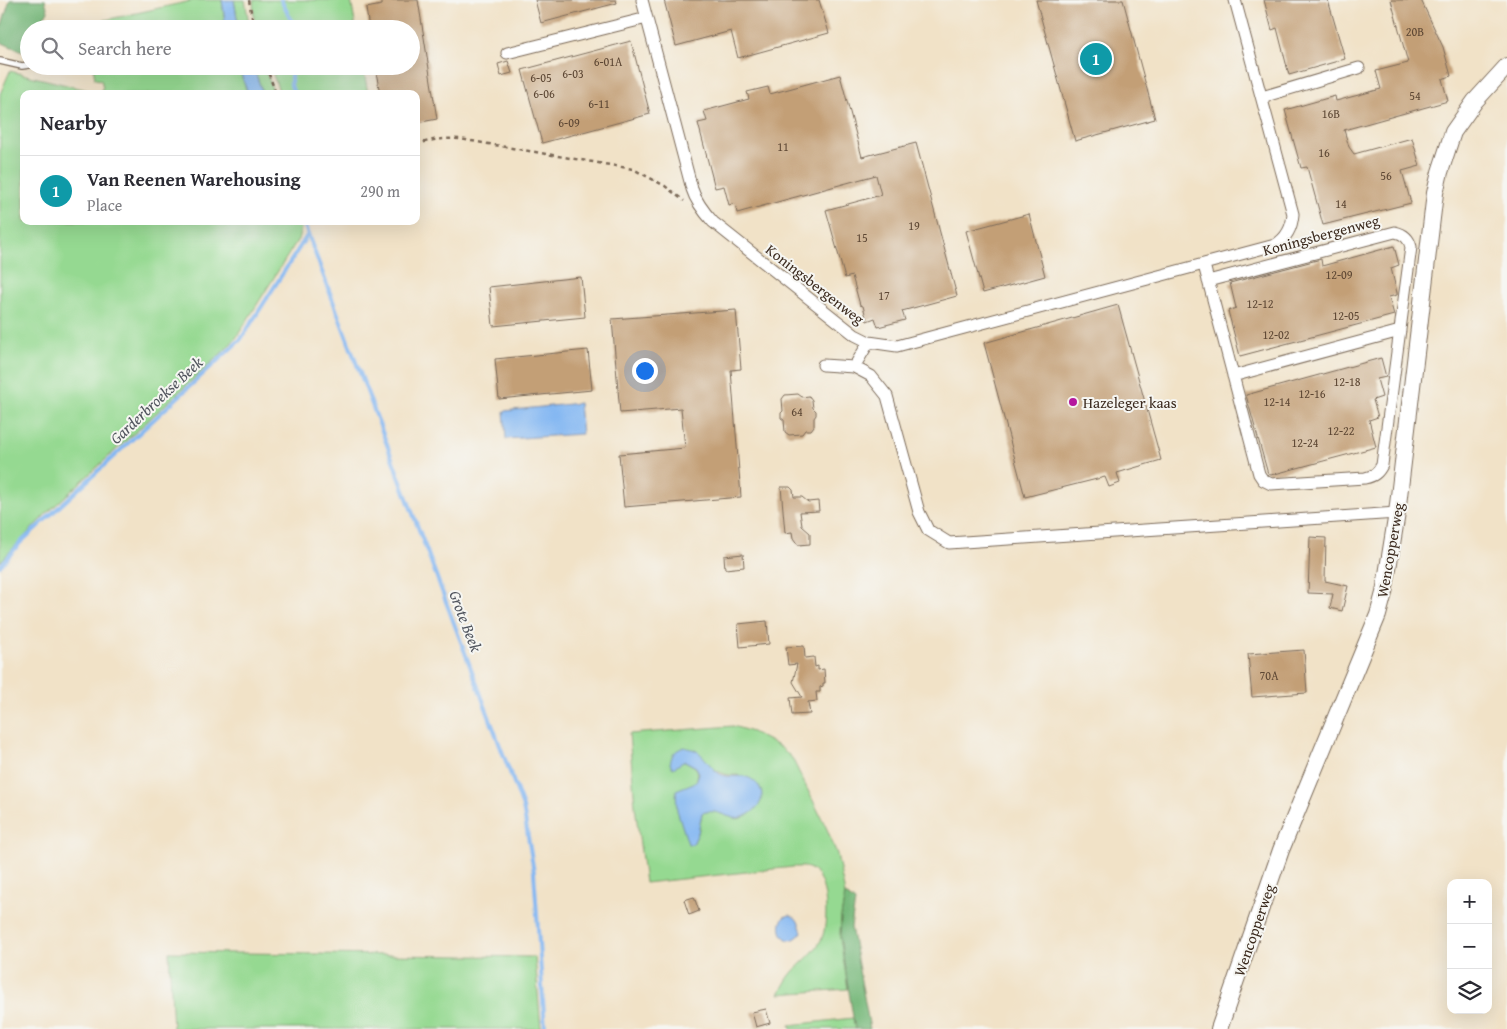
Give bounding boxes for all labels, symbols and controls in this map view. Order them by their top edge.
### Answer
search box [20,20,420,75]
house number: 20B [1406,23,1424,40]
icon: search [38,34,66,62]
text: Search here [78,34,172,62]
pin: 1 [1080,40,1112,78]
house number: 6-01A [594,53,623,70]
house number: 6-03 [562,65,584,82]
house number: 6-05 [530,69,552,86]
house number: 6-06 [533,85,555,102]
house number: 54 [1409,87,1421,104]
house number: 6-11 [588,95,610,112]
house number: 16B [1322,105,1340,122]
text: Nearby [40,107,107,138]
house number: 6-09 [558,114,580,131]
house number: 11 [777,138,789,155]
house number: 16 [1318,144,1330,161]
text: Van Reenen Warehousing [87,165,301,193]
house number: 56 [1380,167,1392,184]
text: 1 [52,179,60,203]
text: 290 m [360,179,400,203]
text: Place [87,193,122,217]
house number: 14 [1335,195,1347,212]
street label: Koningsbergenweg [1260,209,1382,261]
house number: 19 [908,217,920,234]
house number: 15 [856,229,868,246]
street label: Koningsbergenweg [761,239,869,329]
house number: 12-09 [1325,266,1353,283]
house number: 17 [878,287,890,304]
house number: 12-12 [1246,295,1274,312]
house number: 12-05 [1332,307,1360,324]
house number: 12-02 [1262,326,1290,343]
water label: Garderbroekse Beek [104,350,208,450]
your location [632,358,658,384]
house number: 12-18 [1333,373,1361,390]
house number: 12-16 [1298,385,1326,402]
place label: Hazeleger kaas [1083,392,1177,413]
house number: 12-14 [1263,393,1291,410]
marker: Hazeleger kaas [1067,396,1079,408]
house number: 64 [791,403,803,420]
house number: 12-22 [1327,422,1355,439]
house number: 12-24 [1291,434,1319,451]
street label: Wencopperweg [1371,500,1409,599]
water label: Grote Beek [443,587,489,656]
house number: 70A [1260,667,1279,684]
map controls [1447,879,1492,1014]
button: + [1447,879,1492,924]
street label: Wencopperweg [1228,881,1280,979]
button: − [1447,924,1492,969]
button: layers [1447,969,1492,1014]

